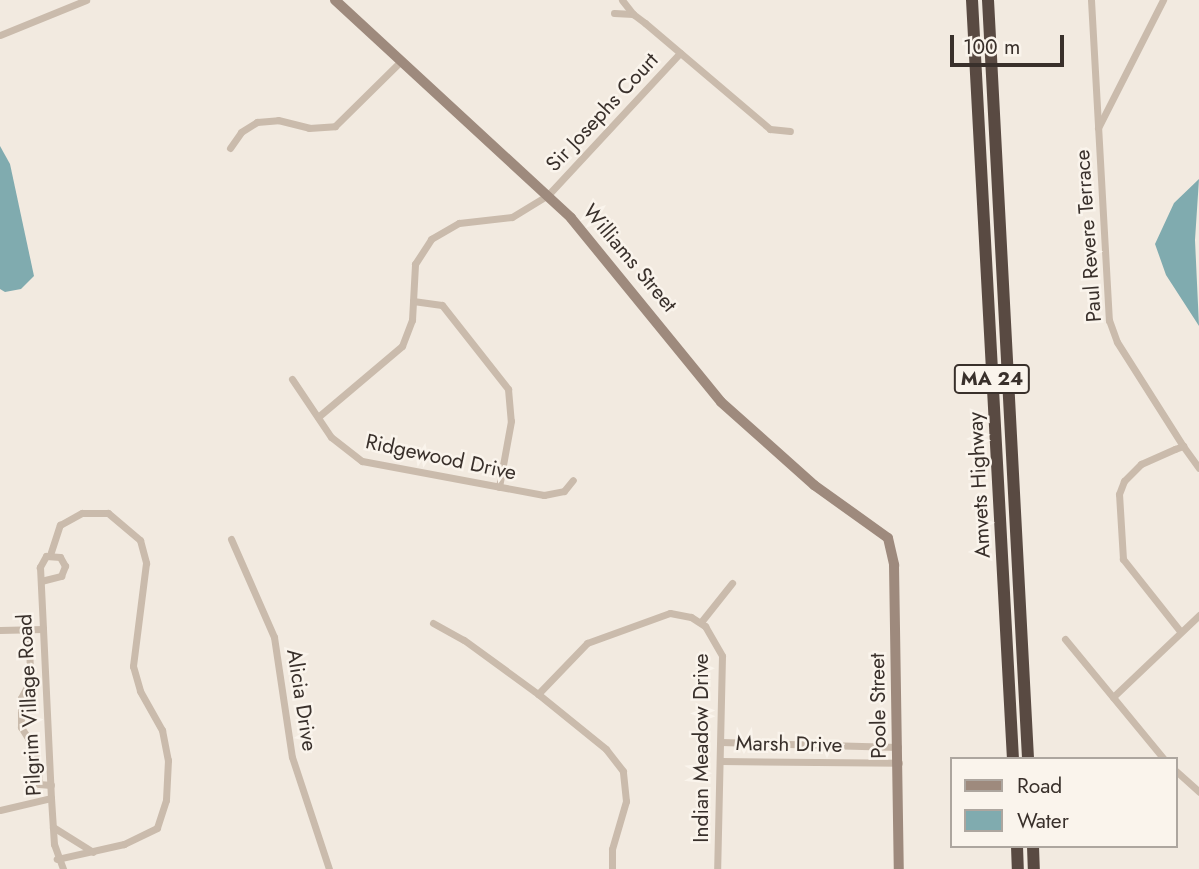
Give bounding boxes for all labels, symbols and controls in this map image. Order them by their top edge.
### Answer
scale bar [954,21,1068,65]
text: 100 m [963,32,1020,62]
street label: Sir Josephs Court [541,47,663,177]
street label: Paul Revere Terrace [1069,149,1107,323]
street label: Williams Street [578,199,682,317]
road number: MA 24 [954,364,1030,394]
street label: Amvets Highway [963,411,995,559]
street label: Ridgewood Drive [363,429,519,485]
street label: Pilgrim Village Road [12,613,46,797]
street label: Alicia Drive [282,647,322,753]
street label: Indian Meadow Drive [688,653,714,843]
street label: Poole Street [864,653,892,759]
street label: Marsh Drive [735,730,843,758]
legend [950,757,1178,848]
text: Road [1017,771,1062,801]
text: Water [1017,806,1069,836]

